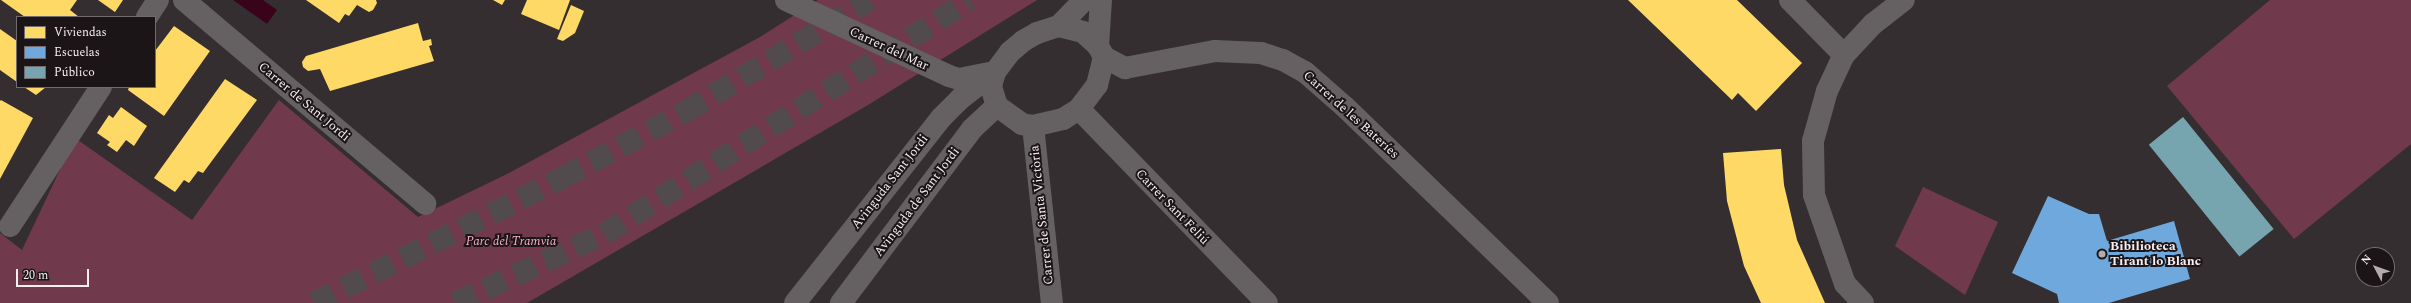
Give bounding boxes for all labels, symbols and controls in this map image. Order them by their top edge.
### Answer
legend [16,16,156,88]
text: Viviendas [54,23,107,42]
street label: Carrer del Mar [847,24,931,74]
text: Escuelas [54,43,100,62]
street label: Carrer de Sant Jordi [255,59,353,145]
text: Público [54,63,95,82]
street label: Carrer de les Bateríes [1300,68,1402,162]
street label: Avinguda Sant Jordi [848,132,932,232]
street label: Avinguda de Sant Jordi [871,144,963,260]
street label: Carrer de Santa Victòria [1027,145,1057,285]
street label: Carrer Sant Feliú [1132,166,1212,248]
park label: Parc del Tramvia [466,233,556,249]
place label: Bibilioteca Tirant lo Blanc [2110,239,2201,270]
north arrow [2355,247,2395,287]
marker: Bibilioteca Tirant lo Blanc [2097,249,2107,259]
text: N [2357,250,2376,268]
scale bar [18,261,91,287]
text: 20 m [23,266,48,285]

